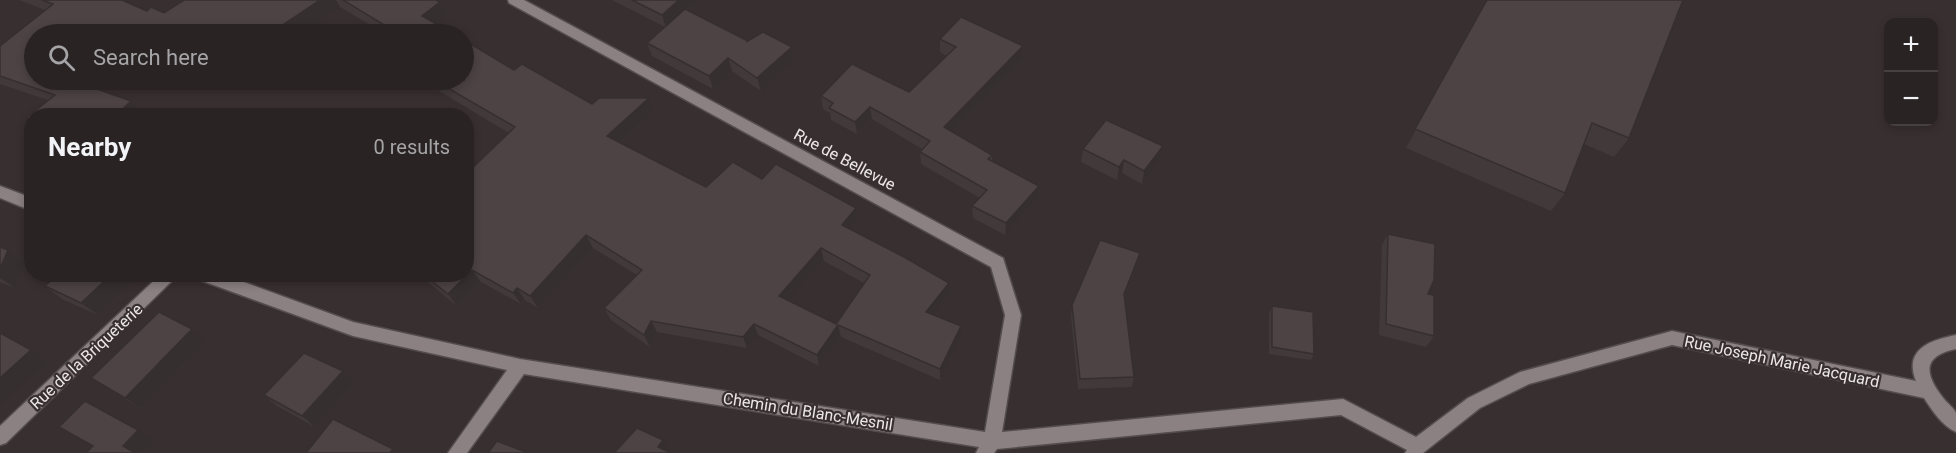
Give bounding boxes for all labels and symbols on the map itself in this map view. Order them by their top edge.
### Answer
street label: Rue de Bellevue [791,125,899,194]
street label: Rue de la Briqueterie [26,300,146,413]
street label: Rue Joseph Marie Jacquard [1683,332,1881,391]
street label: Chemin du Blanc-Mesnil [722,389,894,434]

